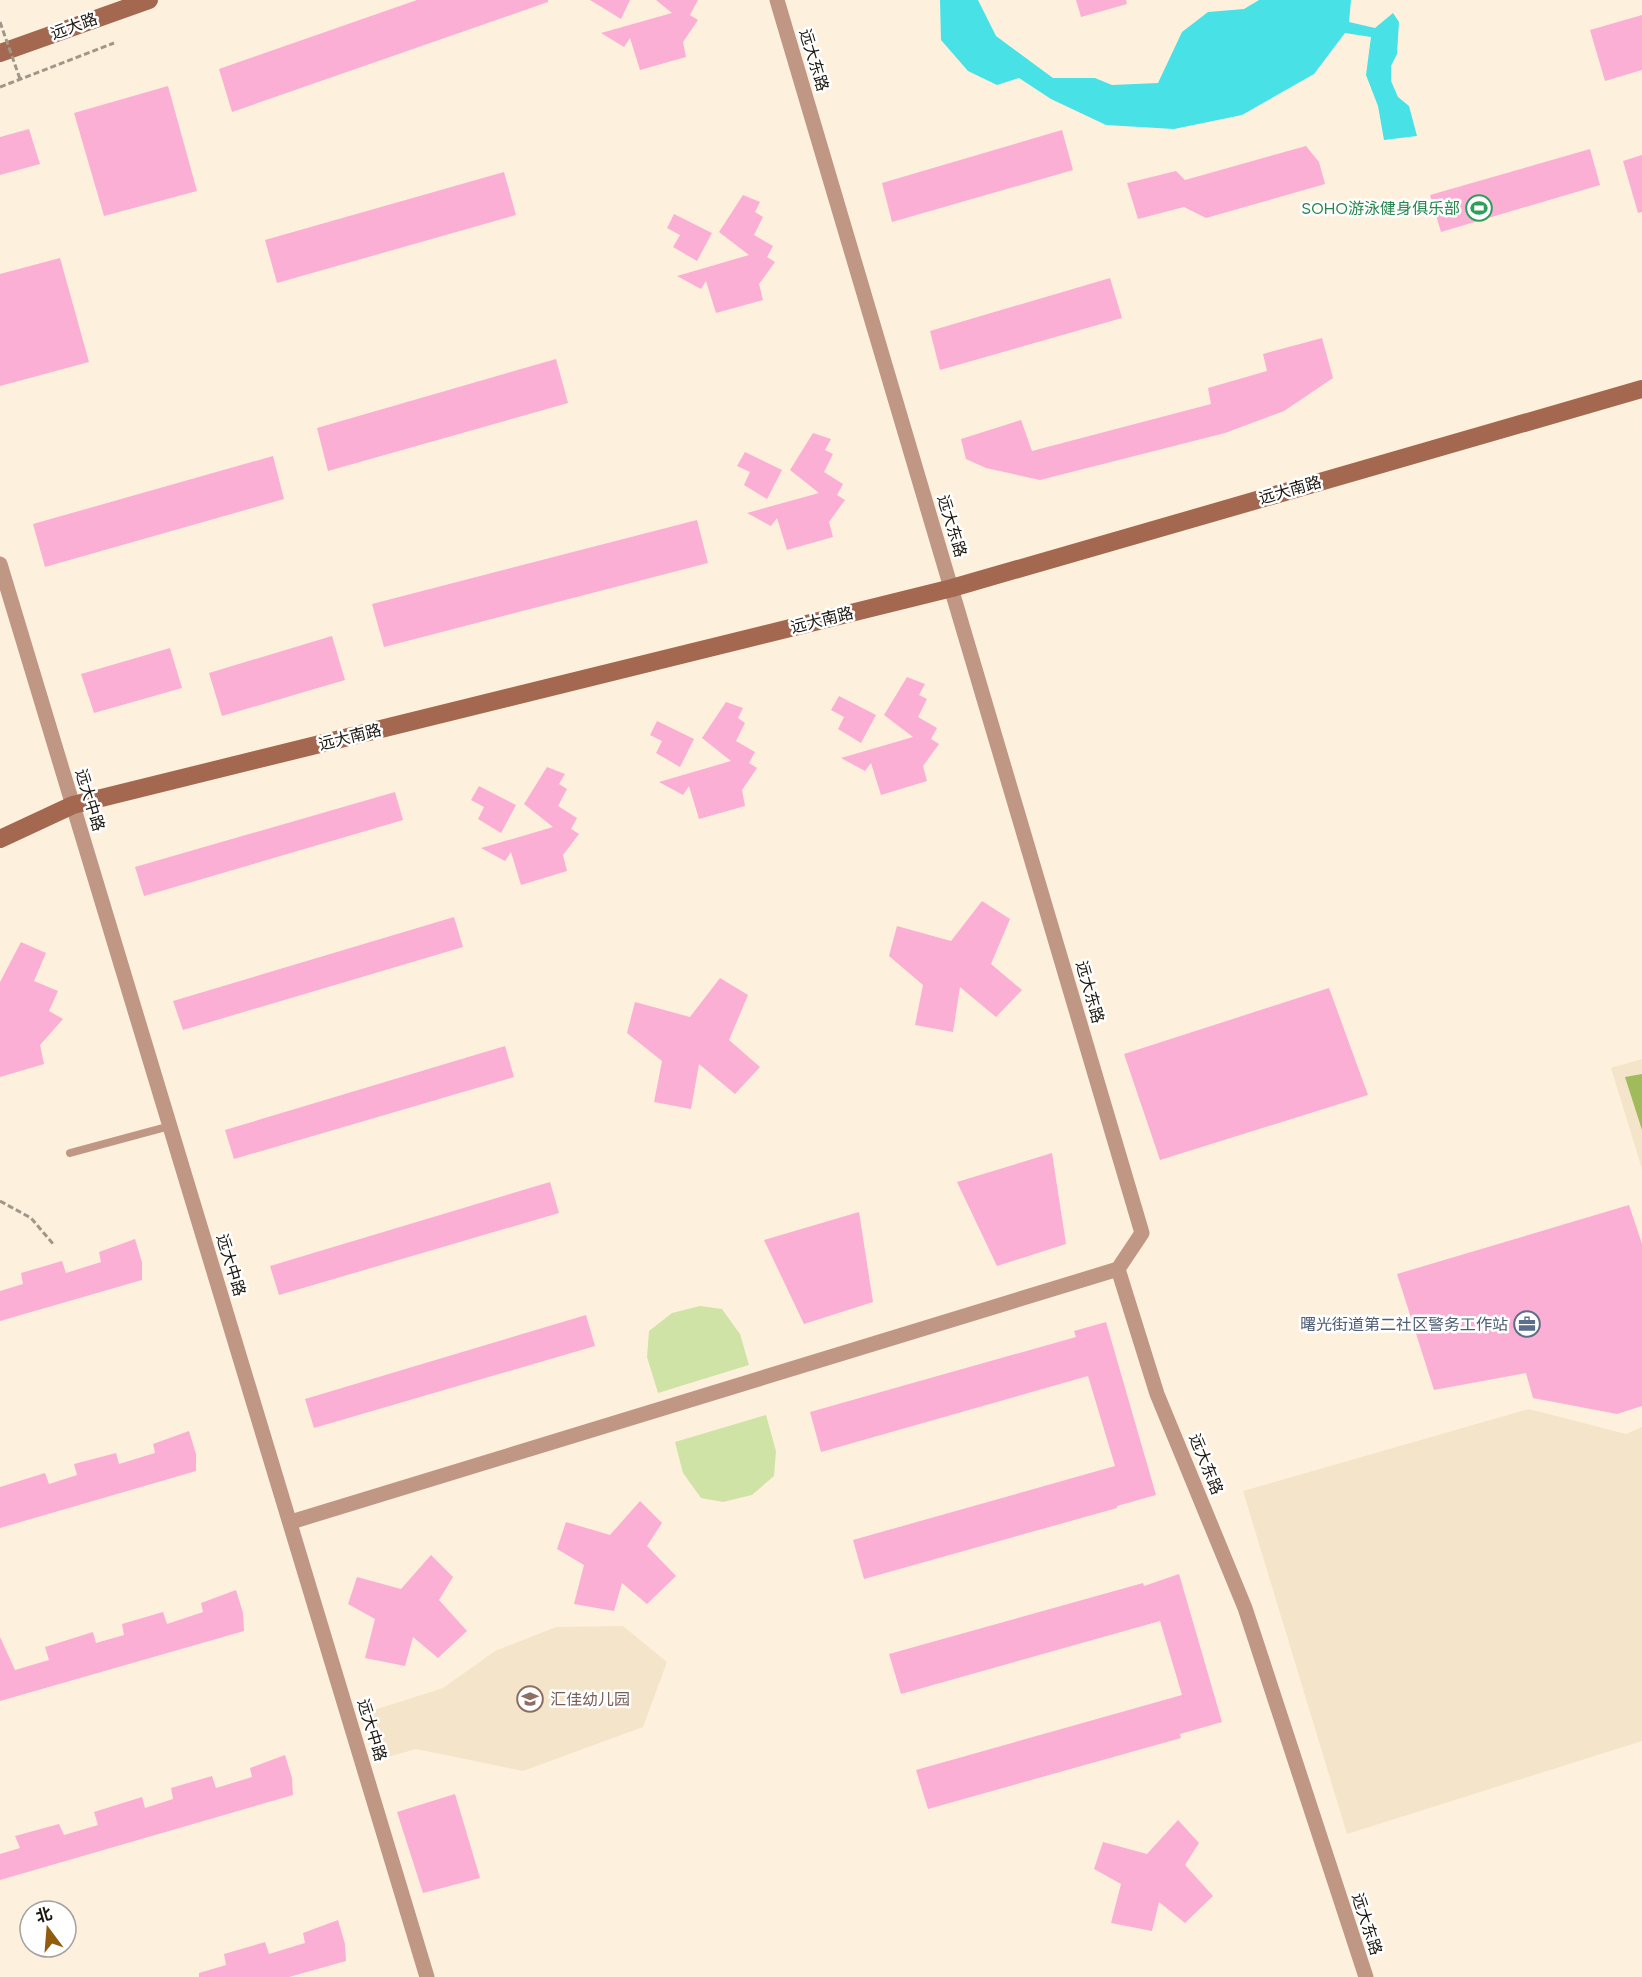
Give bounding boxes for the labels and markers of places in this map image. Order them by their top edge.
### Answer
sports icon: SOHO游泳健身俱乐部 [1464,193,1494,223]
place label: SOHO游泳健身俱乐部 [1301,199,1460,218]
office icon: 曙光街道第二社区警务工作站 [1512,1309,1542,1339]
place label: 曙光街道第二社区警务工作站 [1300,1315,1508,1334]
school or university icon: 汇佳幼儿园 [515,1684,545,1714]
place label: 汇佳幼儿园 [550,1690,630,1709]

